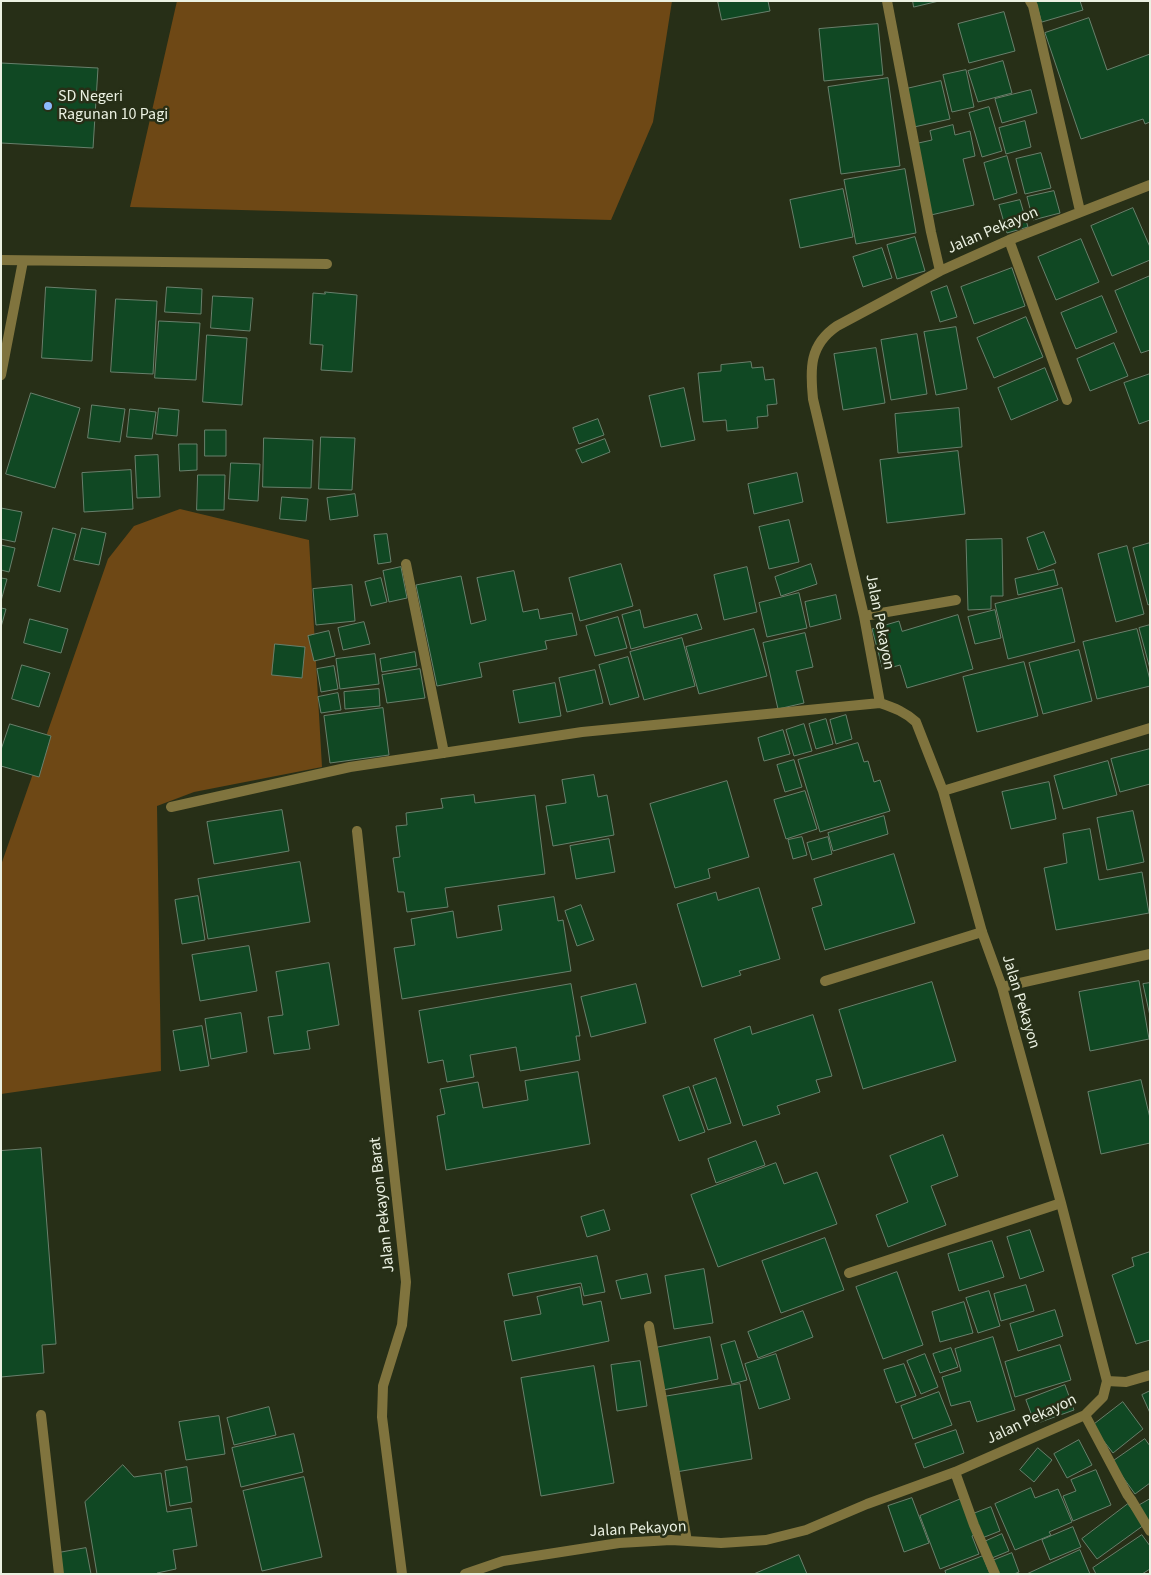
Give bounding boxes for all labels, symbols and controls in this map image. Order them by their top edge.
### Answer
place label: SD Negeri Ragunan 10 Pagi [58,87,168,125]
marker: SD Negeri Ragunan 10 Pagi [42,100,54,112]
street label: Jalan Pekayon [945,203,1041,259]
street label: Jalan Pekayon [860,573,898,671]
street label: Jalan Pekayon [997,953,1043,1051]
street label: Jalan Pekayon Barat [366,1136,400,1274]
street label: Jalan Pekayon [984,1391,1080,1449]
street label: Jalan Pekayon [589,1518,687,1542]

